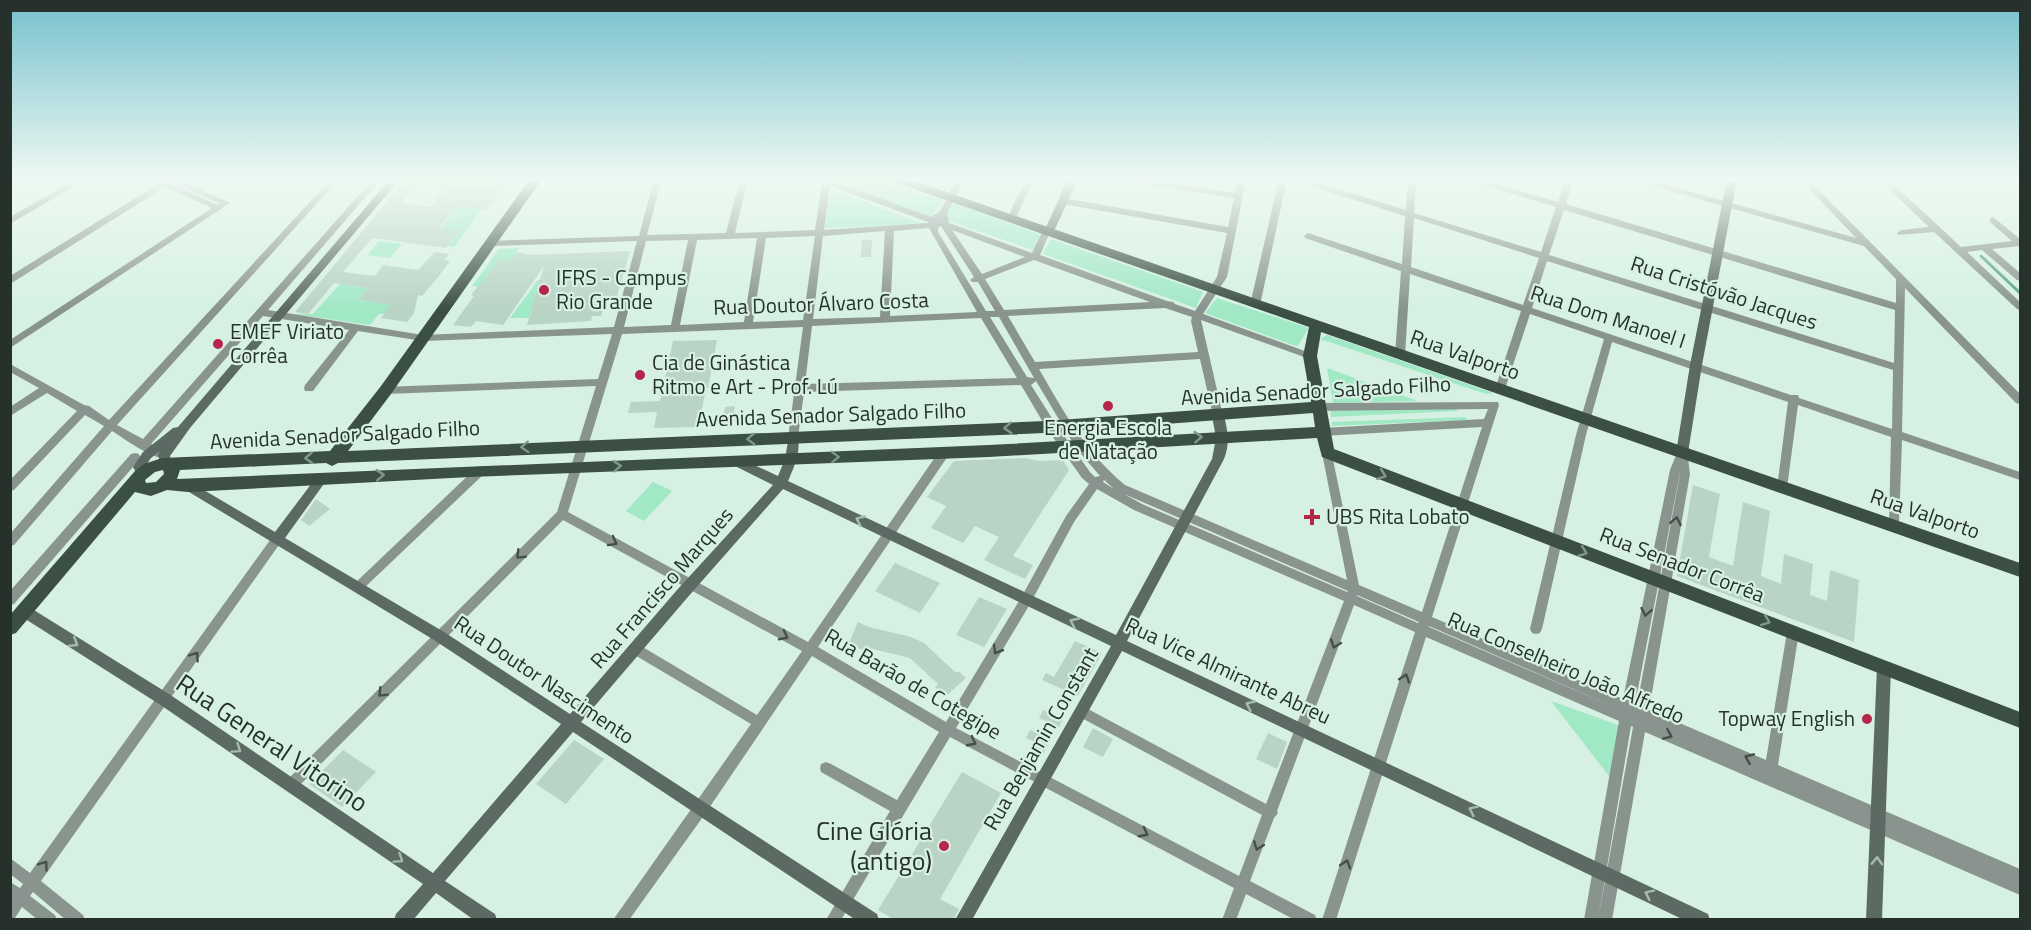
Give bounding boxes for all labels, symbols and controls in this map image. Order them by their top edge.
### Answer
street label: Rua Cristóvão Jacques [1627,247,1822,337]
place label: IFRS - Campus Rio Grande [556,261,686,317]
street label: Rua Dom Manoel I [1526,276,1690,356]
marker: IFRS - Campus Rio Grande [537,283,551,297]
street label: Rua Doutor Álvaro Costa [713,283,930,323]
place label: EMEF Viriato Corrêa [230,315,344,371]
street label: Rua Valporto [1406,320,1524,388]
marker: EMEF Viriato Corrêa [211,337,225,351]
place label: Cia de Ginástica Ritmo e Art - Prof. Lú [652,346,838,402]
street label: Avenida Senador Salgado Filho [1180,367,1452,413]
marker: Cia de Ginástica Ritmo e Art - Prof. Lú [633,368,647,382]
street label: Avenida Senador Salgado Filho [695,393,967,435]
marker: Energia Escola de Natação [1101,399,1115,413]
street label: Avenida Senador Salgado Filho [209,411,481,457]
place label: Energia Escola de Natação [1044,411,1172,467]
one-way arrow [1004,422,1013,435]
one-way arrow [1193,431,1202,444]
one-way arrow [746,433,755,446]
one-way arrow [520,441,529,454]
one-way arrow [304,451,313,464]
one-way arrow [831,451,840,463]
one-way arrow [613,460,622,473]
one-way arrow [376,468,385,481]
one-way arrow [1375,468,1386,480]
street label: Rua Valporto [1866,479,1984,547]
street label: Rua Francisco Marques [582,500,741,675]
place label: UBS Rita Lobato [1326,500,1470,532]
marker: UBS Rita Lobato [1303,508,1321,526]
one-way arrow [855,516,866,528]
one-way arrow [1669,516,1682,526]
street label: Rua Senador Corrêa [1595,518,1770,610]
one-way arrow [607,535,617,546]
one-way arrow [1577,545,1588,557]
one-way arrow [517,548,528,559]
street label: Rua Conselheiro João Alfredo [1443,603,1690,732]
one-way arrow [1640,606,1653,616]
street label: Rua Doutor Nascimento [448,607,641,752]
street label: Rua Vice Almirante Abreu [1120,608,1337,732]
one-way arrow [1760,614,1770,627]
one-way arrow [1069,617,1080,629]
street label: Rua Barão de Cotegipe [819,619,1008,747]
one-way arrow [778,628,789,640]
one-way arrow [68,635,78,647]
one-way arrow [1329,638,1342,649]
street label: Rua Benjamin Constant [975,640,1106,836]
one-way arrow [992,644,1004,654]
one-way arrow [188,651,199,662]
street label: Rua General Vitorino [168,664,376,822]
one-way arrow [1398,673,1411,684]
one-way arrow [379,686,389,697]
one-way arrow [1246,701,1257,713]
place label: Topway English [1719,702,1855,734]
marker: Topway English [1860,712,1874,726]
one-way arrow [1661,728,1672,740]
one-way arrow [965,735,976,746]
one-way arrow [231,742,242,753]
one-way arrow [1744,753,1755,765]
one-way arrow [1469,806,1480,818]
place label: Cine Glória (antigo) [816,811,932,880]
one-way arrow [1138,826,1149,837]
marker: Cine Glória (antigo) [937,839,951,853]
one-way arrow [1253,840,1265,851]
one-way arrow [392,851,403,862]
one-way arrow [1870,857,1883,866]
one-way arrow [1339,859,1352,870]
one-way arrow [37,861,48,872]
one-way arrow [1645,890,1656,902]

